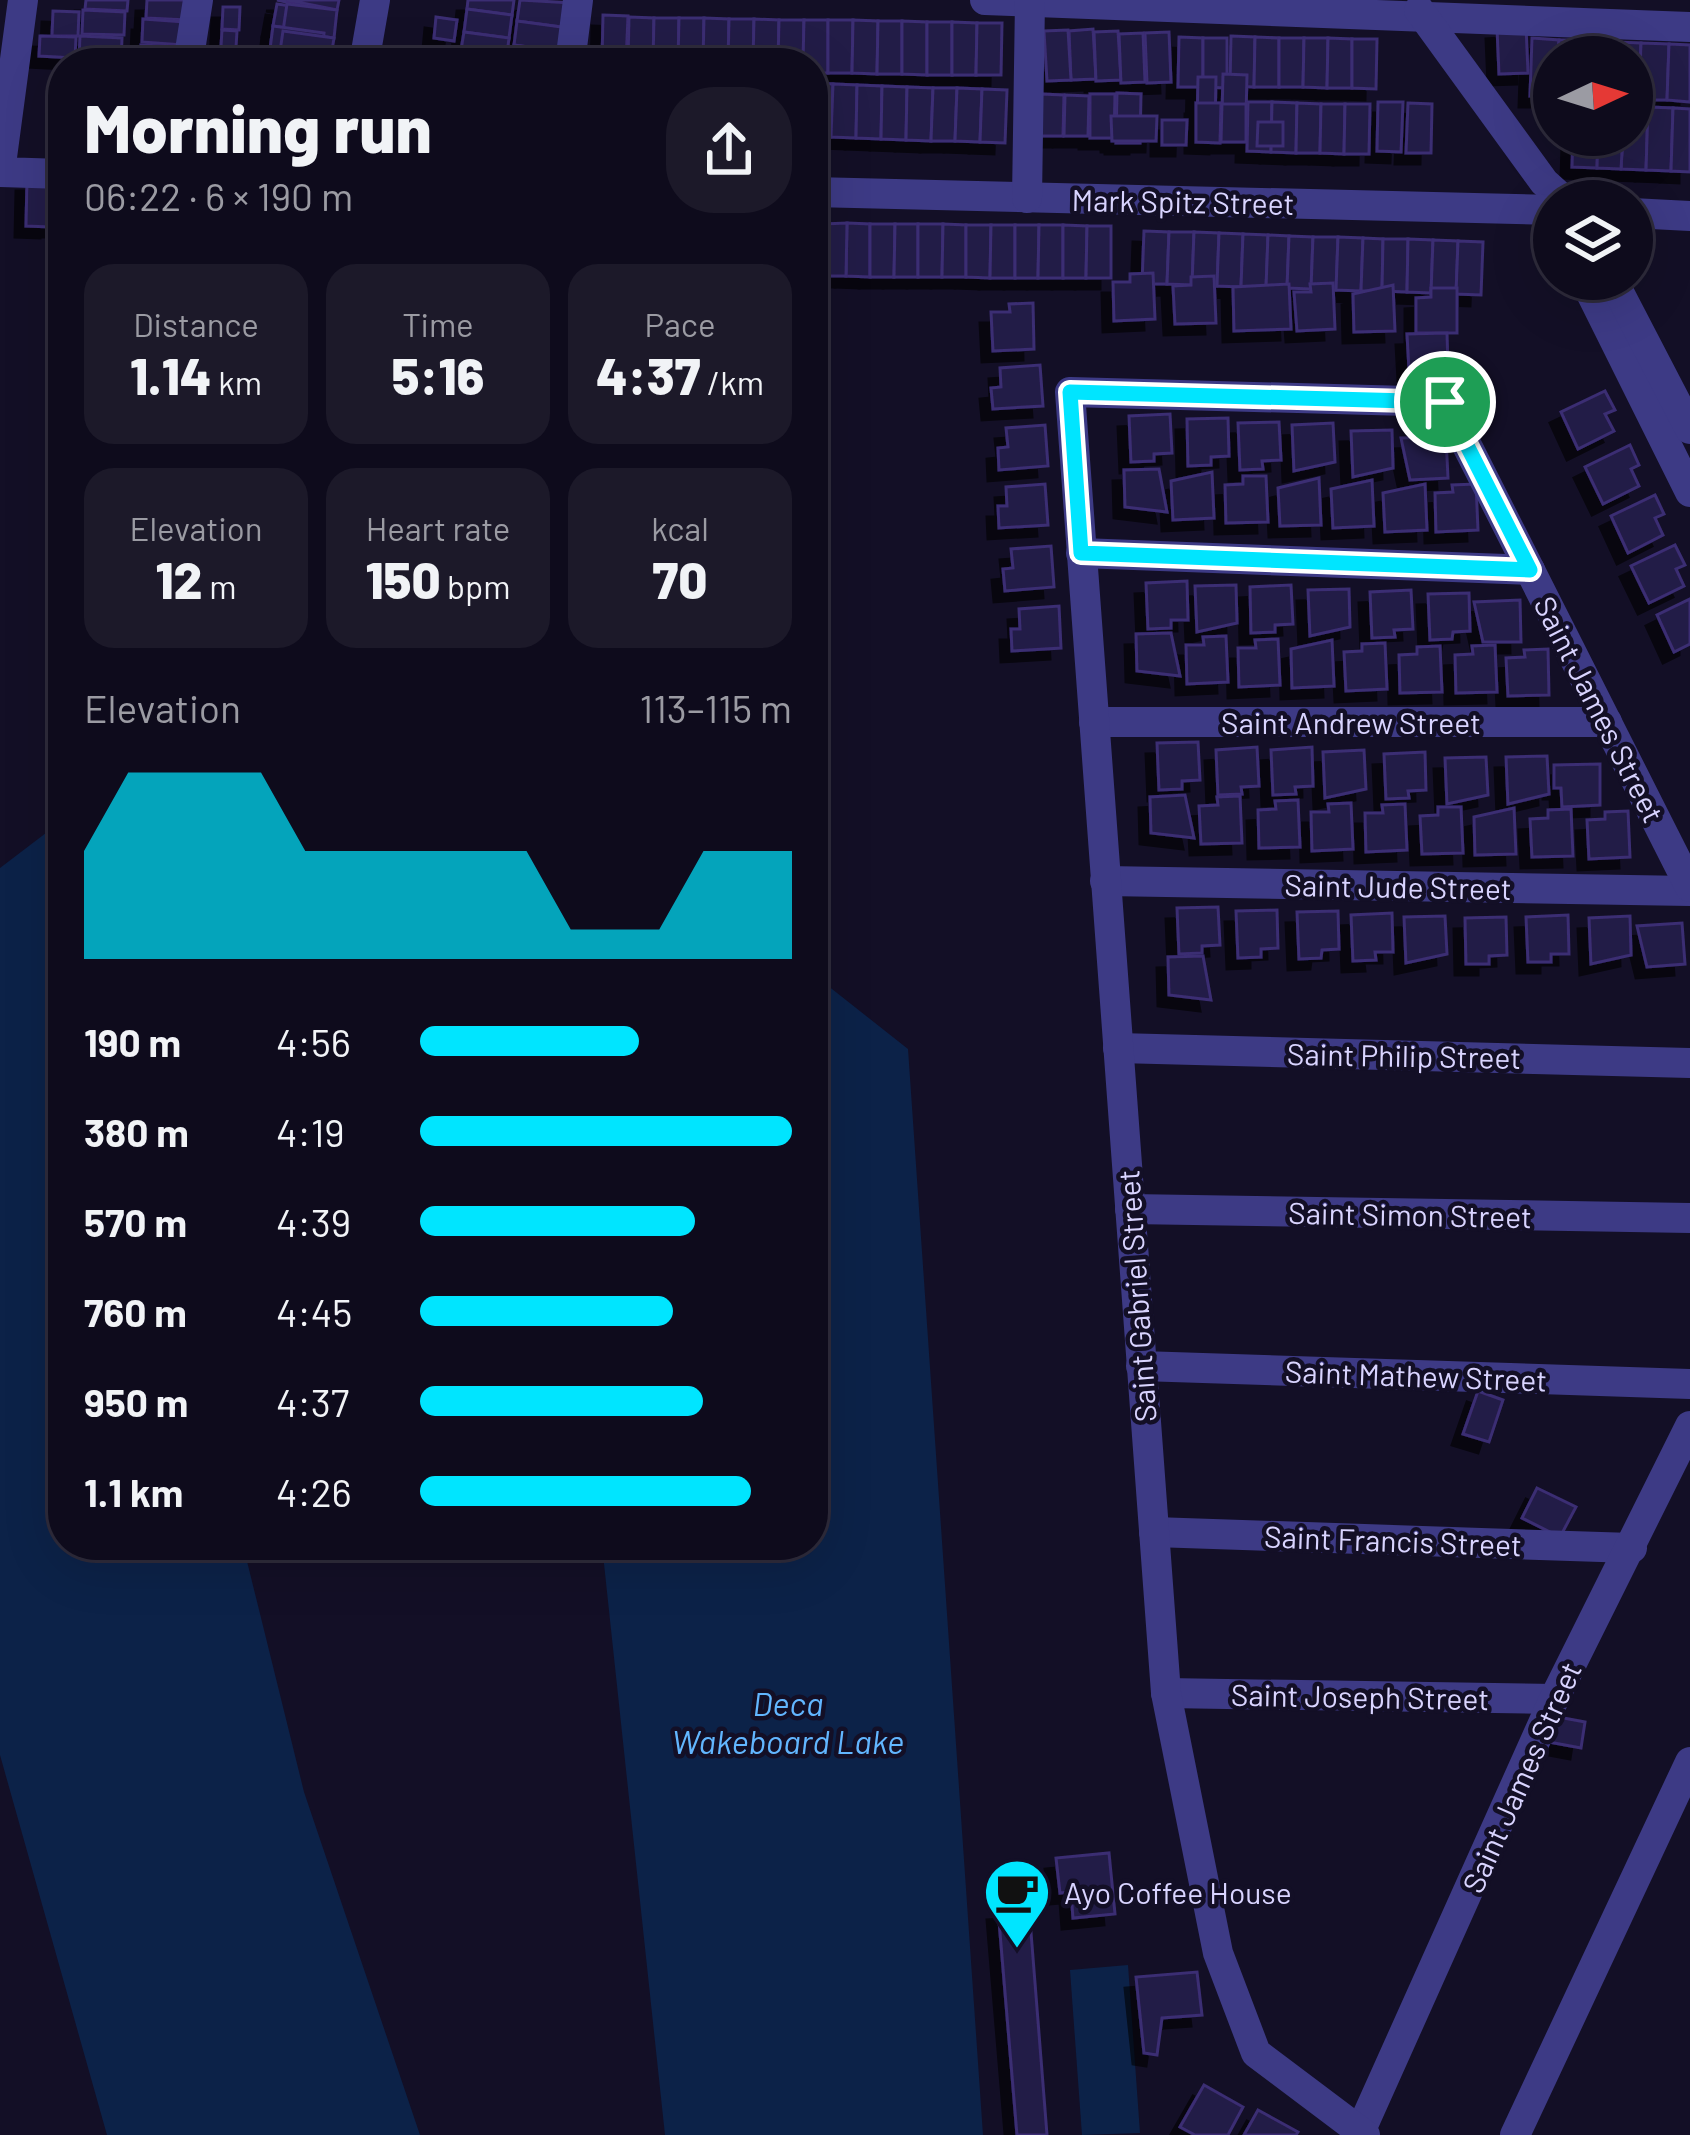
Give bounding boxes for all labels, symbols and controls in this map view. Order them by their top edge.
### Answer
north arrow [1533,36,1653,156]
map controls [1533,36,1653,300]
text: Morning run [84,87,432,166]
button: share [666,87,792,213]
text: 06:22 · 6 × 190 m [84,172,353,219]
button: layers [1533,180,1653,300]
street label: Mark Spitz Street [1071,181,1295,221]
text: Distance [133,304,259,344]
text: Time [402,304,474,344]
text: Pace [645,304,715,344]
text: 1.14 [130,344,212,405]
text: 5:16 [392,344,484,405]
text: 4:37 [596,344,700,405]
pin [1394,351,1496,453]
text: km [212,362,262,402]
text: /km [700,362,764,402]
icon: arrive [1412,369,1478,435]
text: Elevation [130,508,262,548]
text: Heart rate [366,508,510,548]
text: kcal [651,508,709,548]
text: 12 [156,548,203,609]
text: 150 [365,548,441,609]
text: 70 [653,548,707,609]
text: m [203,566,236,606]
text: bpm [441,566,511,606]
street label: Saint James Street [1527,590,1673,828]
text: Elevation [84,684,241,731]
text: 113–115 m [639,684,792,731]
street label: Saint Andrew Street [1221,704,1481,740]
street label: Saint Jude Street [1284,866,1512,906]
text: 190 m [84,1018,181,1065]
text: 4:56 [276,1018,351,1065]
street label: Saint Philip Street [1287,1035,1521,1075]
text: 380 m [84,1108,189,1155]
text: 4:19 [276,1108,345,1155]
street label: Saint Gabriel Street [1109,1169,1163,1423]
street label: Saint Simon Street [1288,1194,1532,1234]
text: 570 m [84,1198,187,1245]
text: 4:39 [276,1198,351,1245]
text: 760 m [84,1288,187,1335]
text: 4:45 [276,1288,352,1335]
street label: Saint Mathew Street [1284,1352,1548,1398]
text: 950 m [84,1378,188,1425]
text: 4:37 [276,1378,349,1425]
text: 1.1 km [84,1468,183,1515]
text: 4:26 [276,1468,352,1515]
street label: Saint Francis Street [1263,1518,1523,1562]
street label: Saint James Street [1454,1656,1588,1898]
street label: Saint Joseph Street [1231,1676,1489,1716]
water label: Deca Wakeboard Lake [672,1683,904,1761]
cafe icon: Ayo Coffee House [982,1857,1052,1951]
place label: Ayo Coffee House [1064,1874,1292,1910]

